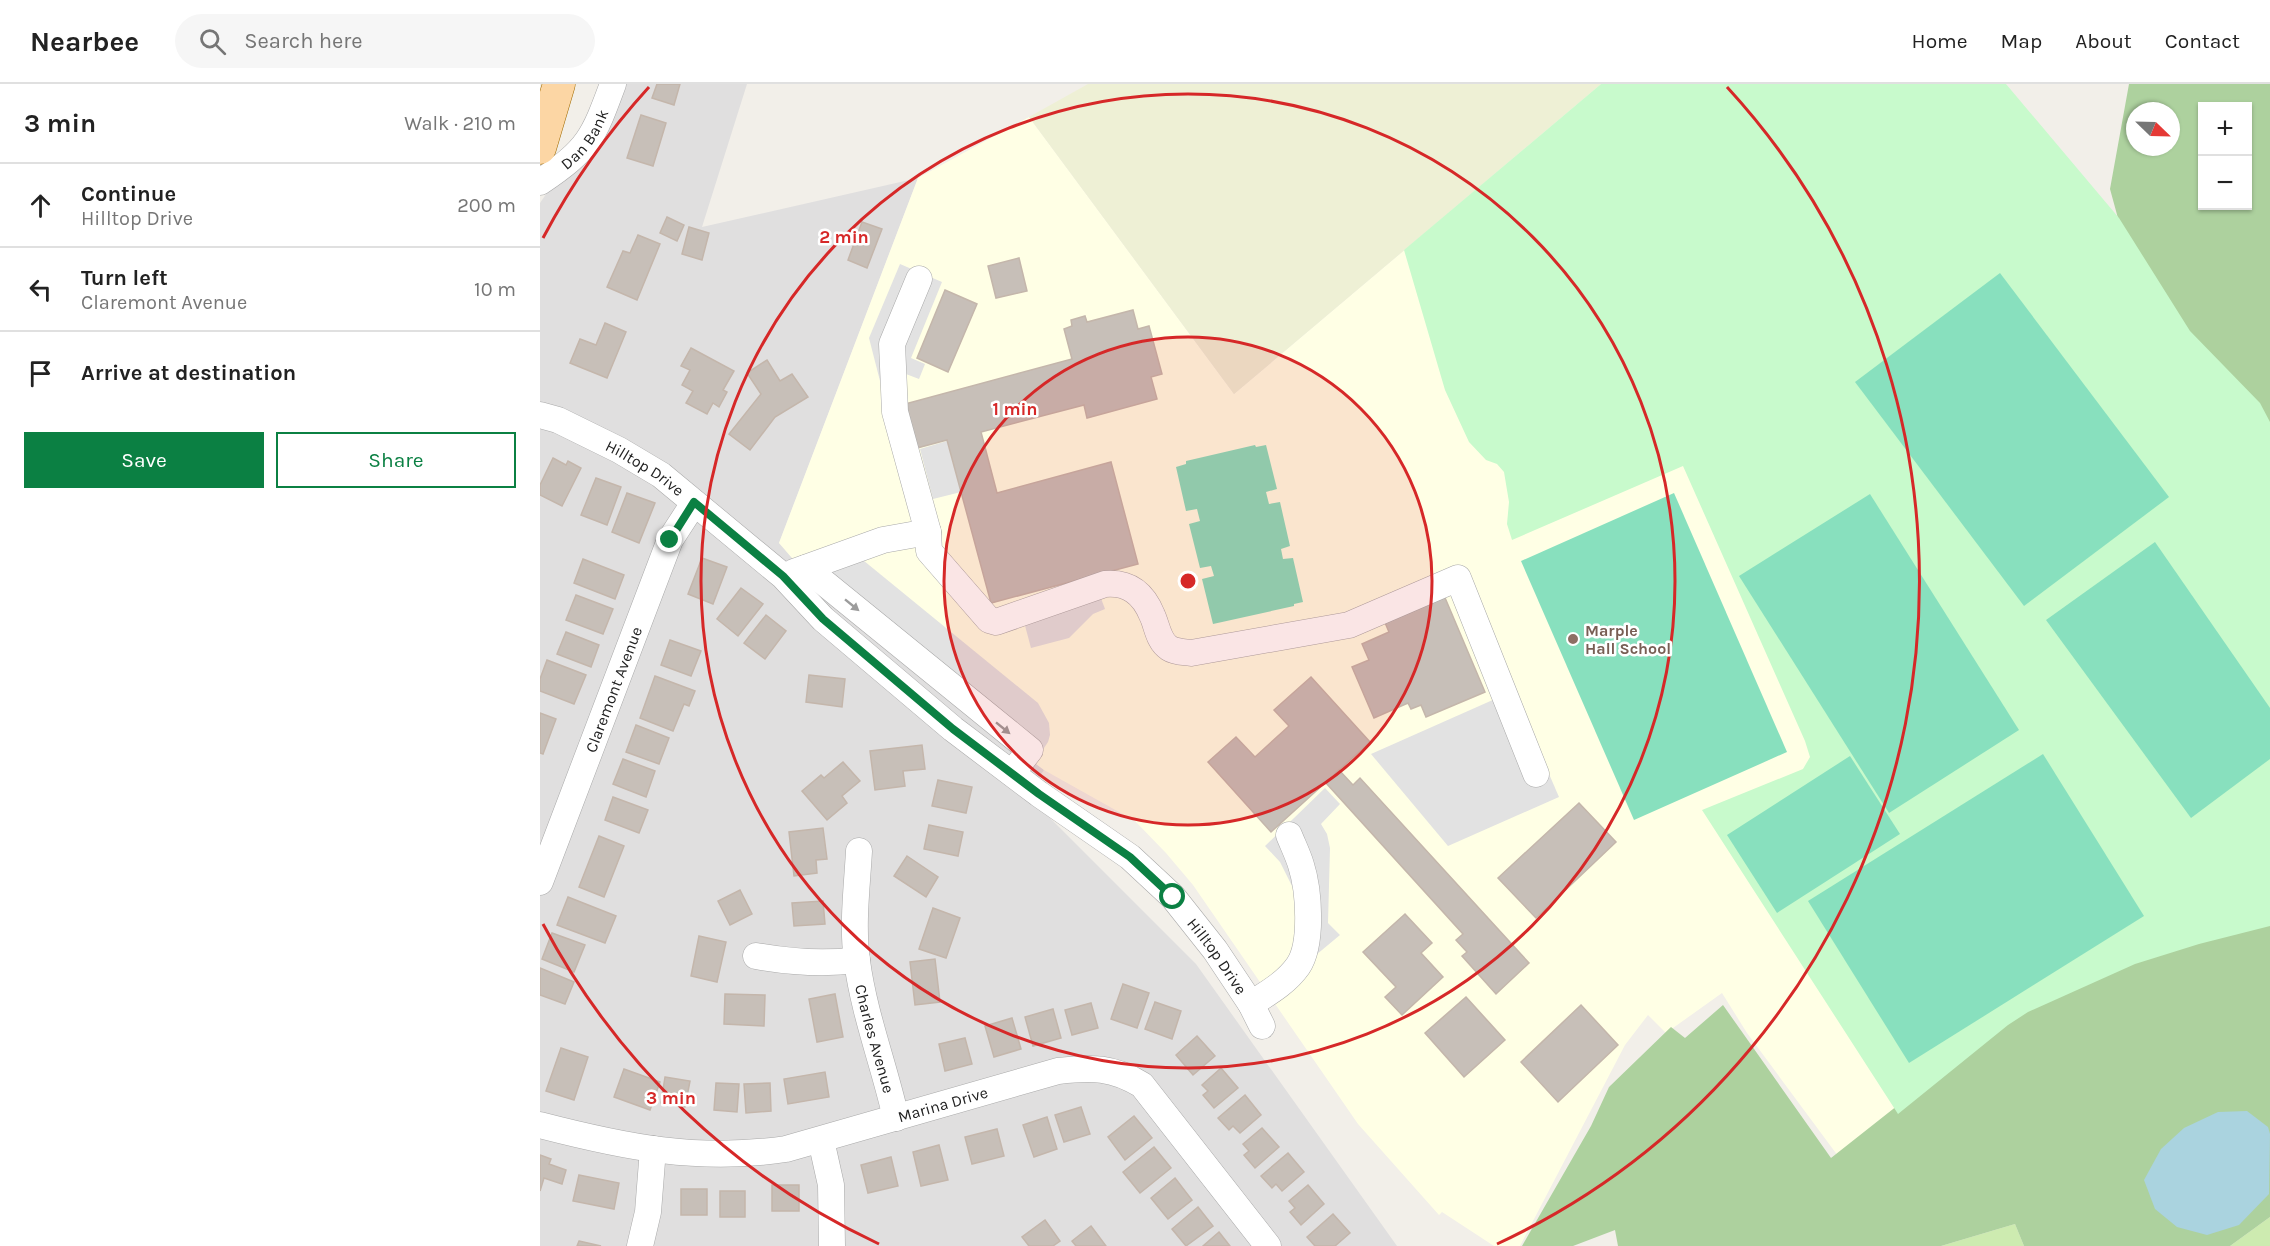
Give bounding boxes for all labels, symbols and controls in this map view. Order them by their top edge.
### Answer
search box [175,14,595,68]
text: Nearbee [30,25,139,58]
icon: search [196,25,229,58]
text: Search here [244,28,363,54]
text: Home [1912,29,1968,53]
text: Map [2001,29,2042,53]
text: About [2075,29,2132,53]
text: Contact [2165,29,2240,53]
north arrow [2126,102,2180,156]
map controls [2198,102,2252,210]
button: + [2198,102,2252,156]
street label: Dan Bank [557,106,613,173]
text: 3 min [24,108,96,139]
text: Walk · 210 m [404,112,516,135]
button: − [2198,156,2252,210]
text: Continue [81,181,176,207]
icon: ahead [24,189,57,222]
text: 200 m [457,194,516,217]
text: Hilltop Drive [81,207,193,230]
text: 2 min [819,226,869,248]
text: Turn left [81,265,168,291]
icon: left [24,273,57,306]
text: 10 m [474,278,516,301]
text: Claremont Avenue [81,291,247,314]
icon: arrive [24,357,57,390]
text: Arrive at destination [81,360,296,386]
text: 1 min [992,398,1038,420]
button: Save [24,432,264,488]
button: Share [276,432,516,488]
street label: Hilltop Drive [602,436,688,500]
route end [656,526,682,552]
centre of rings [1178,571,1198,591]
one-way arrow [844,598,859,611]
place label: Marple Hall School [1585,621,1671,658]
street label: Claremont Avenue [581,624,646,755]
marker: Marple Hall School [1566,632,1580,646]
one-way arrow [995,722,1011,735]
route start [1159,883,1185,909]
street label: Hilltop Drive [1183,914,1251,998]
street label: Charles Avenue [851,983,898,1095]
street label: Marina Drive [896,1083,990,1126]
text: 3 min [646,1087,696,1109]

